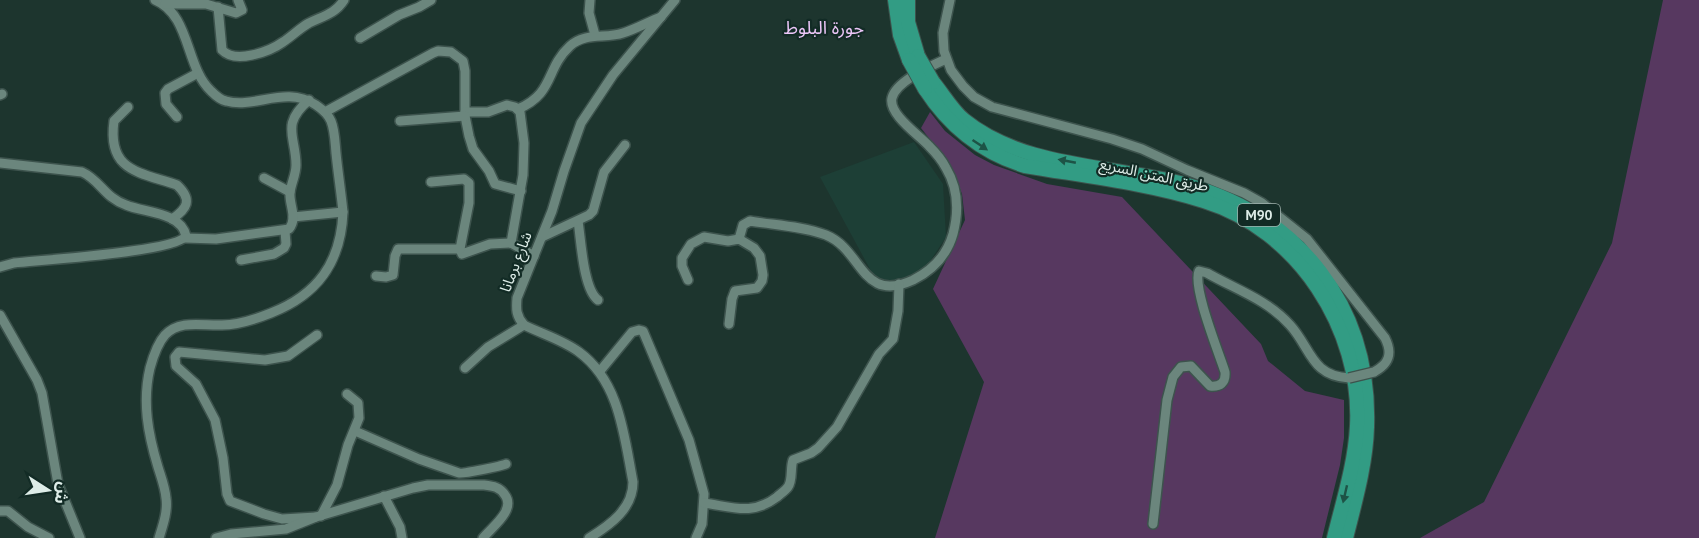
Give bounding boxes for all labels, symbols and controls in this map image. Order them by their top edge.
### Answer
district label: جورة البلوط [784,16,864,39]
one-way arrow [972,139,988,150]
street label: طريق المتن السريع [1097,154,1210,198]
one-way arrow [1058,156,1077,165]
road number: M90 [1238,204,1280,226]
street label: شارع برمانا [495,229,539,296]
north arrow [18,460,78,520]
text: ش [51,480,75,506]
one-way arrow [1339,485,1349,504]

